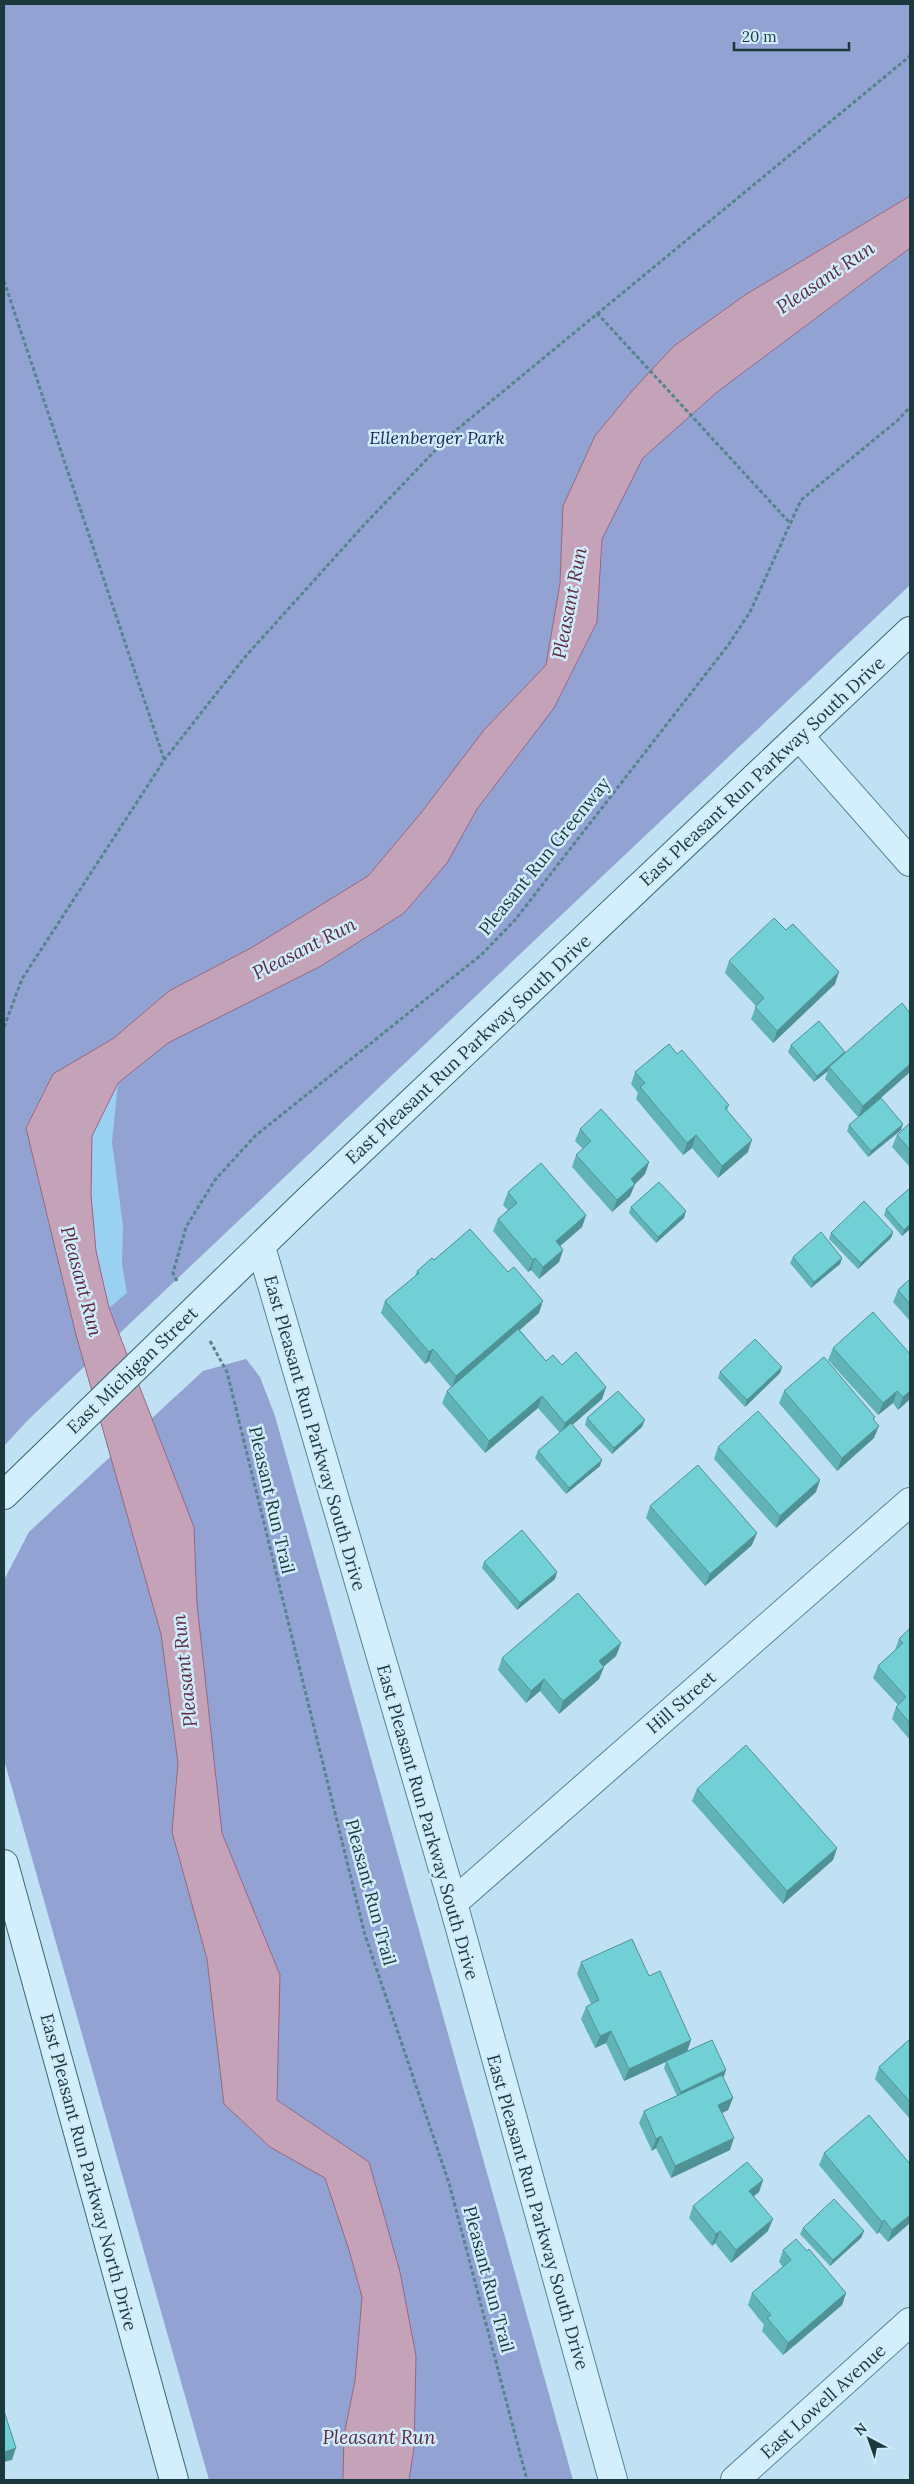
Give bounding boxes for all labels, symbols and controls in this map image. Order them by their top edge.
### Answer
scale bar [734,20,849,52]
text: 20 m [742,27,777,46]
water label: Pleasant Run [771,235,879,319]
park label: Ellenberger Park [369,426,505,449]
water label: Pleasant Run [546,545,592,661]
street label: East Pleasant Run Parkway South Drive [635,651,890,891]
street label: Pleasant Run Greenway [473,772,615,940]
water label: Pleasant Run [248,911,360,984]
street label: East Pleasant Run Parkway South Drive [341,929,596,1169]
water label: Pleasant Run [56,1223,108,1339]
street label: East Pleasant Run Parkway South Drive [259,1273,371,1594]
street label: East Michigan Street [62,1301,202,1439]
street label: Pleasant Run Trail [244,1424,300,1576]
water label: Pleasant Run [166,1613,202,1729]
street label: East Pleasant Run Parkway South Drive [372,1662,484,1983]
street label: Hill Street [642,1666,720,1738]
street label: Pleasant Run Trail [340,1816,402,1968]
street label: East Pleasant Run Parkway North Drive [36,2011,143,2333]
street label: East Pleasant Run Parkway South Drive [482,2052,594,2373]
street label: Pleasant Run Trail [458,2203,520,2355]
street label: East Lowell Avenue [756,2338,891,2463]
north arrow [844,2414,894,2464]
text: N [850,2419,871,2440]
water label: Pleasant Run [322,2425,436,2449]

